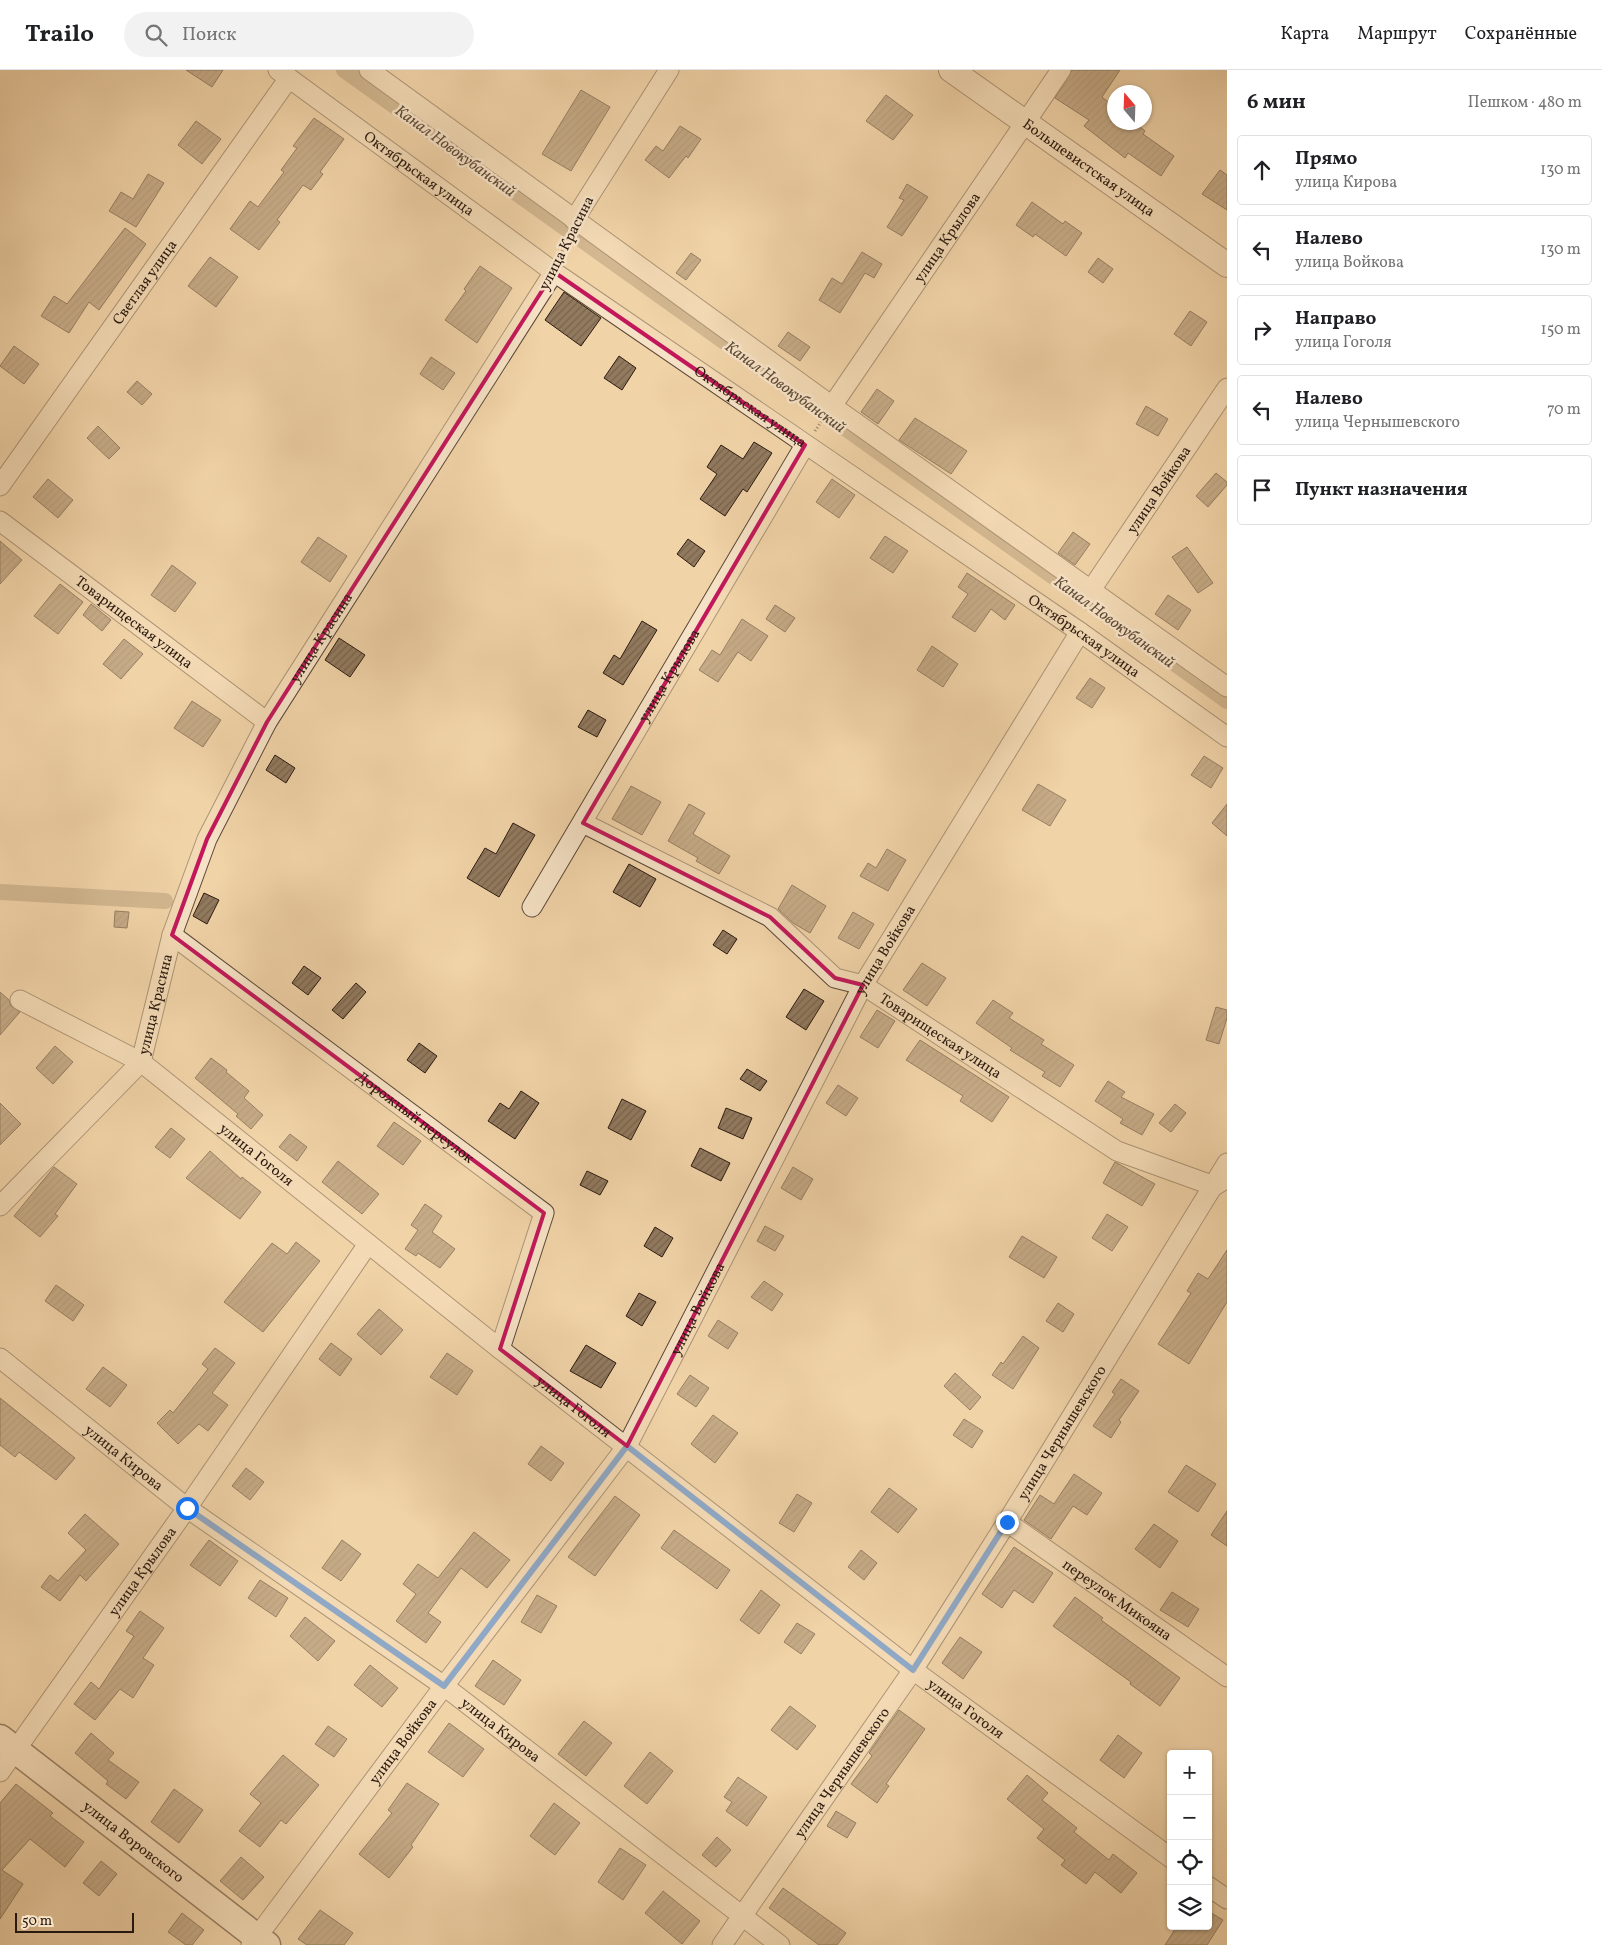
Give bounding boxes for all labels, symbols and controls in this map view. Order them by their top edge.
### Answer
search box [124,12,474,57]
text: Trailo [25,18,94,52]
icon: search [142,21,170,49]
text: Поиск [182,22,236,48]
text: Карта [1280,22,1329,47]
text: Маршрут [1357,22,1437,47]
text: Сохранённые [1465,22,1577,47]
north arrow [1107,85,1152,130]
text: 6 мин [1247,88,1306,117]
text: Пешком · 480 m [1468,92,1582,114]
water label: Канал Новокубанский [390,100,520,203]
street label: Большевистская улица [1018,115,1159,223]
street label: Октябрьская улица [359,127,478,222]
text: Прямо [1295,146,1357,172]
icon: ahead [1248,156,1276,184]
text: 130 m [1540,159,1581,181]
text: улица Кирова [1295,172,1397,194]
street label: улица Крылова [910,189,987,288]
street label: улица Красина [534,193,600,295]
text: Налево [1295,226,1363,252]
street label: Светлая улица [108,236,183,330]
icon: left [1248,236,1276,264]
text: 130 m [1540,239,1581,261]
text: улица Войкова [1295,252,1404,274]
text: Направо [1295,306,1377,332]
icon: right [1248,316,1276,344]
text: 150 m [1540,319,1581,341]
text: улица Гоголя [1295,332,1392,354]
water label: Канал Новокубанский [720,336,850,439]
street label: Октябрьская улица [689,362,810,454]
text: Налево [1295,386,1363,412]
icon: left [1248,396,1276,424]
text: 70 m [1547,399,1581,421]
text: улица Чернышевского [1295,412,1460,434]
street label: улица Войкова [1123,442,1197,539]
icon: arrive [1248,476,1276,504]
text: Пункт назначения [1295,477,1468,503]
water label: Канал Новокубанский [1049,571,1179,674]
street label: Товарищеская улица [70,572,197,675]
street label: улица Красина [285,589,359,688]
street label: Октябрьская улица [1023,590,1144,684]
street label: улица Крылова [634,625,706,727]
street label: улица Войкова [851,902,922,999]
street label: улица Красина [134,952,179,1057]
street label: Товарищеская улица [874,989,1005,1085]
street label: Дорожный переулок [351,1067,478,1169]
street label: улица Гоголя [214,1119,298,1192]
street label: улица Войкова [666,1259,731,1360]
street label: улица Чернышевского [1014,1362,1112,1505]
street label: улица Гоголя [531,1371,615,1444]
street label: улица Кирова [79,1420,167,1497]
route start [176,1497,199,1520]
route end [996,1511,1019,1534]
street label: улица Крылова [104,1523,182,1621]
street label: переулок Микояна [1058,1555,1175,1647]
street label: улица Гоголя [922,1675,1008,1745]
street label: улица Кирова [455,1693,544,1768]
street label: улица Войкова [365,1695,443,1789]
street label: улица Чернышевского [790,1704,896,1843]
map controls [1167,1750,1212,1930]
button: + [1167,1750,1212,1795]
button: − [1167,1795,1212,1840]
street label: улица Воровского [78,1797,188,1889]
button: locate [1167,1840,1212,1885]
button: layers [1167,1885,1212,1930]
scale bar [15,1910,134,1933]
text: 50 m [22,1912,52,1931]

